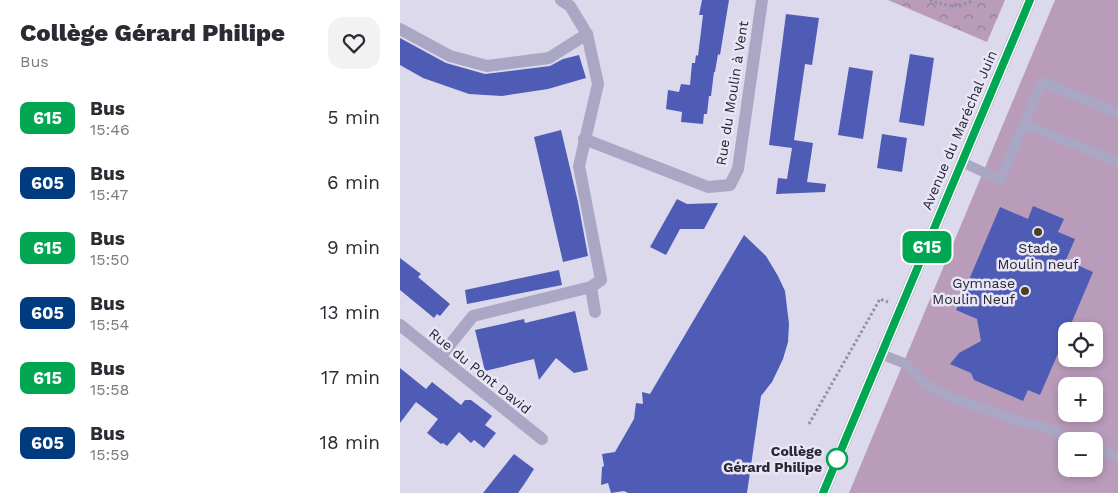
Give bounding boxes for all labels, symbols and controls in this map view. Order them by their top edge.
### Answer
button: heart [328,17,380,69]
text: Collège Gérard Philipe [20,19,285,47]
street label: Rue du Moulin à Vent [713,20,751,166]
street label: Avenue du Maréchal Juin [918,48,1000,212]
text: Bus [20,52,49,71]
text: Bus [90,97,125,120]
text: 5 min [328,106,380,129]
text: 615 [33,107,62,128]
text: 15:46 [90,120,130,139]
text: Bus [90,162,125,185]
text: 6 min [327,171,380,194]
text: 605 [31,172,64,193]
text: 15:47 [90,185,128,204]
marker: Stade Moulin neuf [1032,226,1044,238]
text: Bus [90,227,125,250]
line badge: 615 [898,231,956,263]
text: 9 min [327,236,380,259]
text: 615 [912,236,942,257]
text: 615 [33,237,62,258]
place label: Stade Moulin neuf [997,240,1079,272]
text: 15:50 [90,250,130,269]
place label: Gymnase Moulin Neuf [932,275,1015,307]
marker: Gymnase Moulin Neuf [1019,285,1031,297]
text: Bus [90,292,125,315]
text: 13 min [320,301,380,324]
text: 605 [31,302,64,323]
text: 15:54 [90,315,129,334]
map controls [1058,322,1103,477]
button: locate [1058,322,1103,367]
street label: Rue du Pont David [426,325,534,417]
text: Bus [90,357,125,380]
text: 17 min [321,366,380,389]
text: 615 [33,367,62,388]
button: + [1058,377,1103,422]
text: 15:58 [90,380,129,399]
text: Bus [90,422,125,445]
text: 18 min [319,431,380,454]
text: 605 [31,432,64,453]
button: − [1058,432,1103,477]
place label: Collège Gérard Philipe [723,443,822,475]
text: 15:59 [90,445,129,464]
marker: Collège Gérard Philipe [826,448,848,470]

